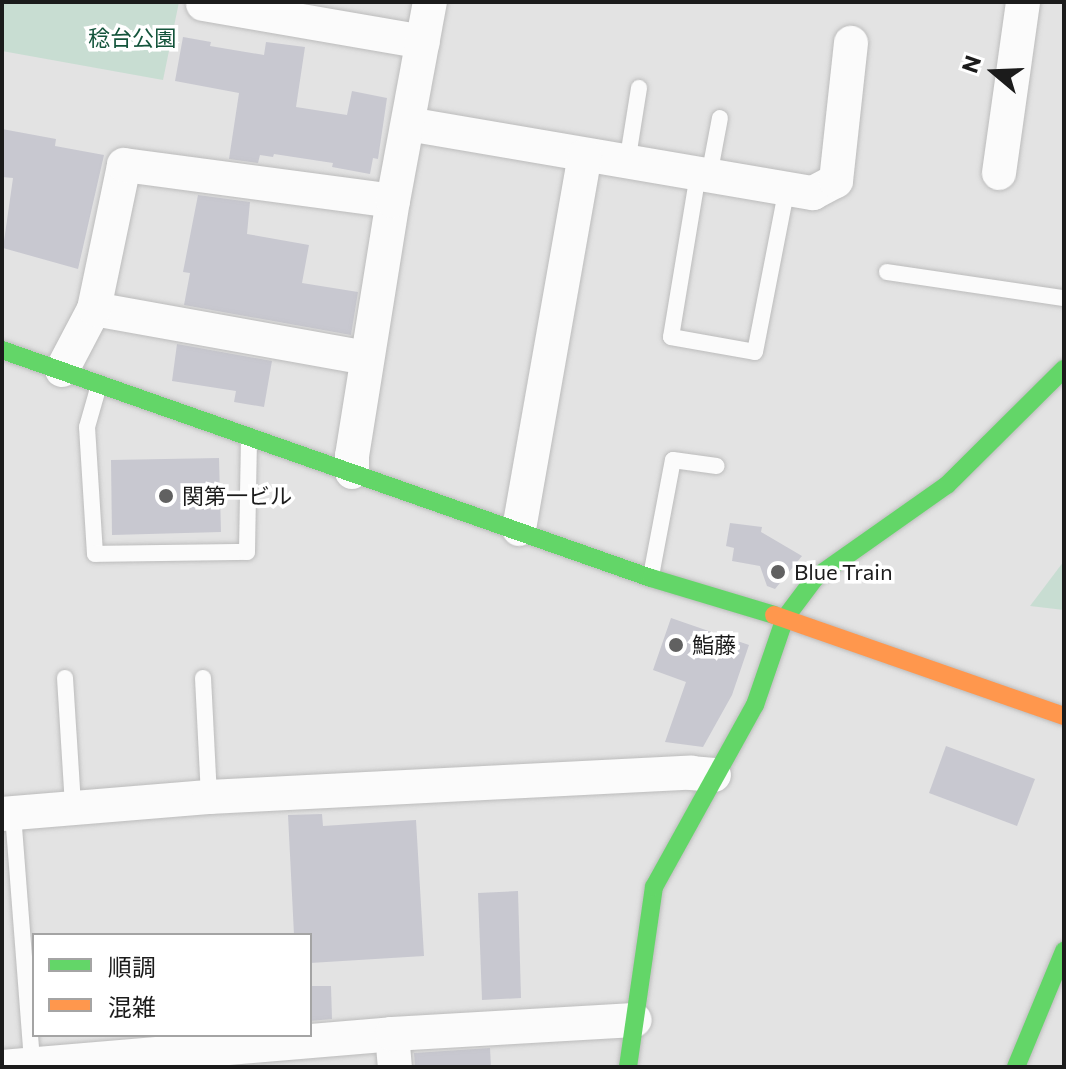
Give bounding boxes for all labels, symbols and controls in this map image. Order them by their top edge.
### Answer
park label: 稔台公園 [88,25,176,51]
north arrow [954,32,1034,112]
text: N [955,52,986,76]
place label: 関第一ビル [182,483,292,509]
marker: 関第一ビル [157,487,175,505]
place label: Blue Train [794,559,892,585]
marker: Blue Train [769,563,787,581]
place label: 鮨藤 [692,632,736,658]
marker: 鮨藤 [667,636,685,654]
legend [32,933,312,1037]
text: 順調 [108,952,156,981]
text: 混雑 [108,992,156,1021]

